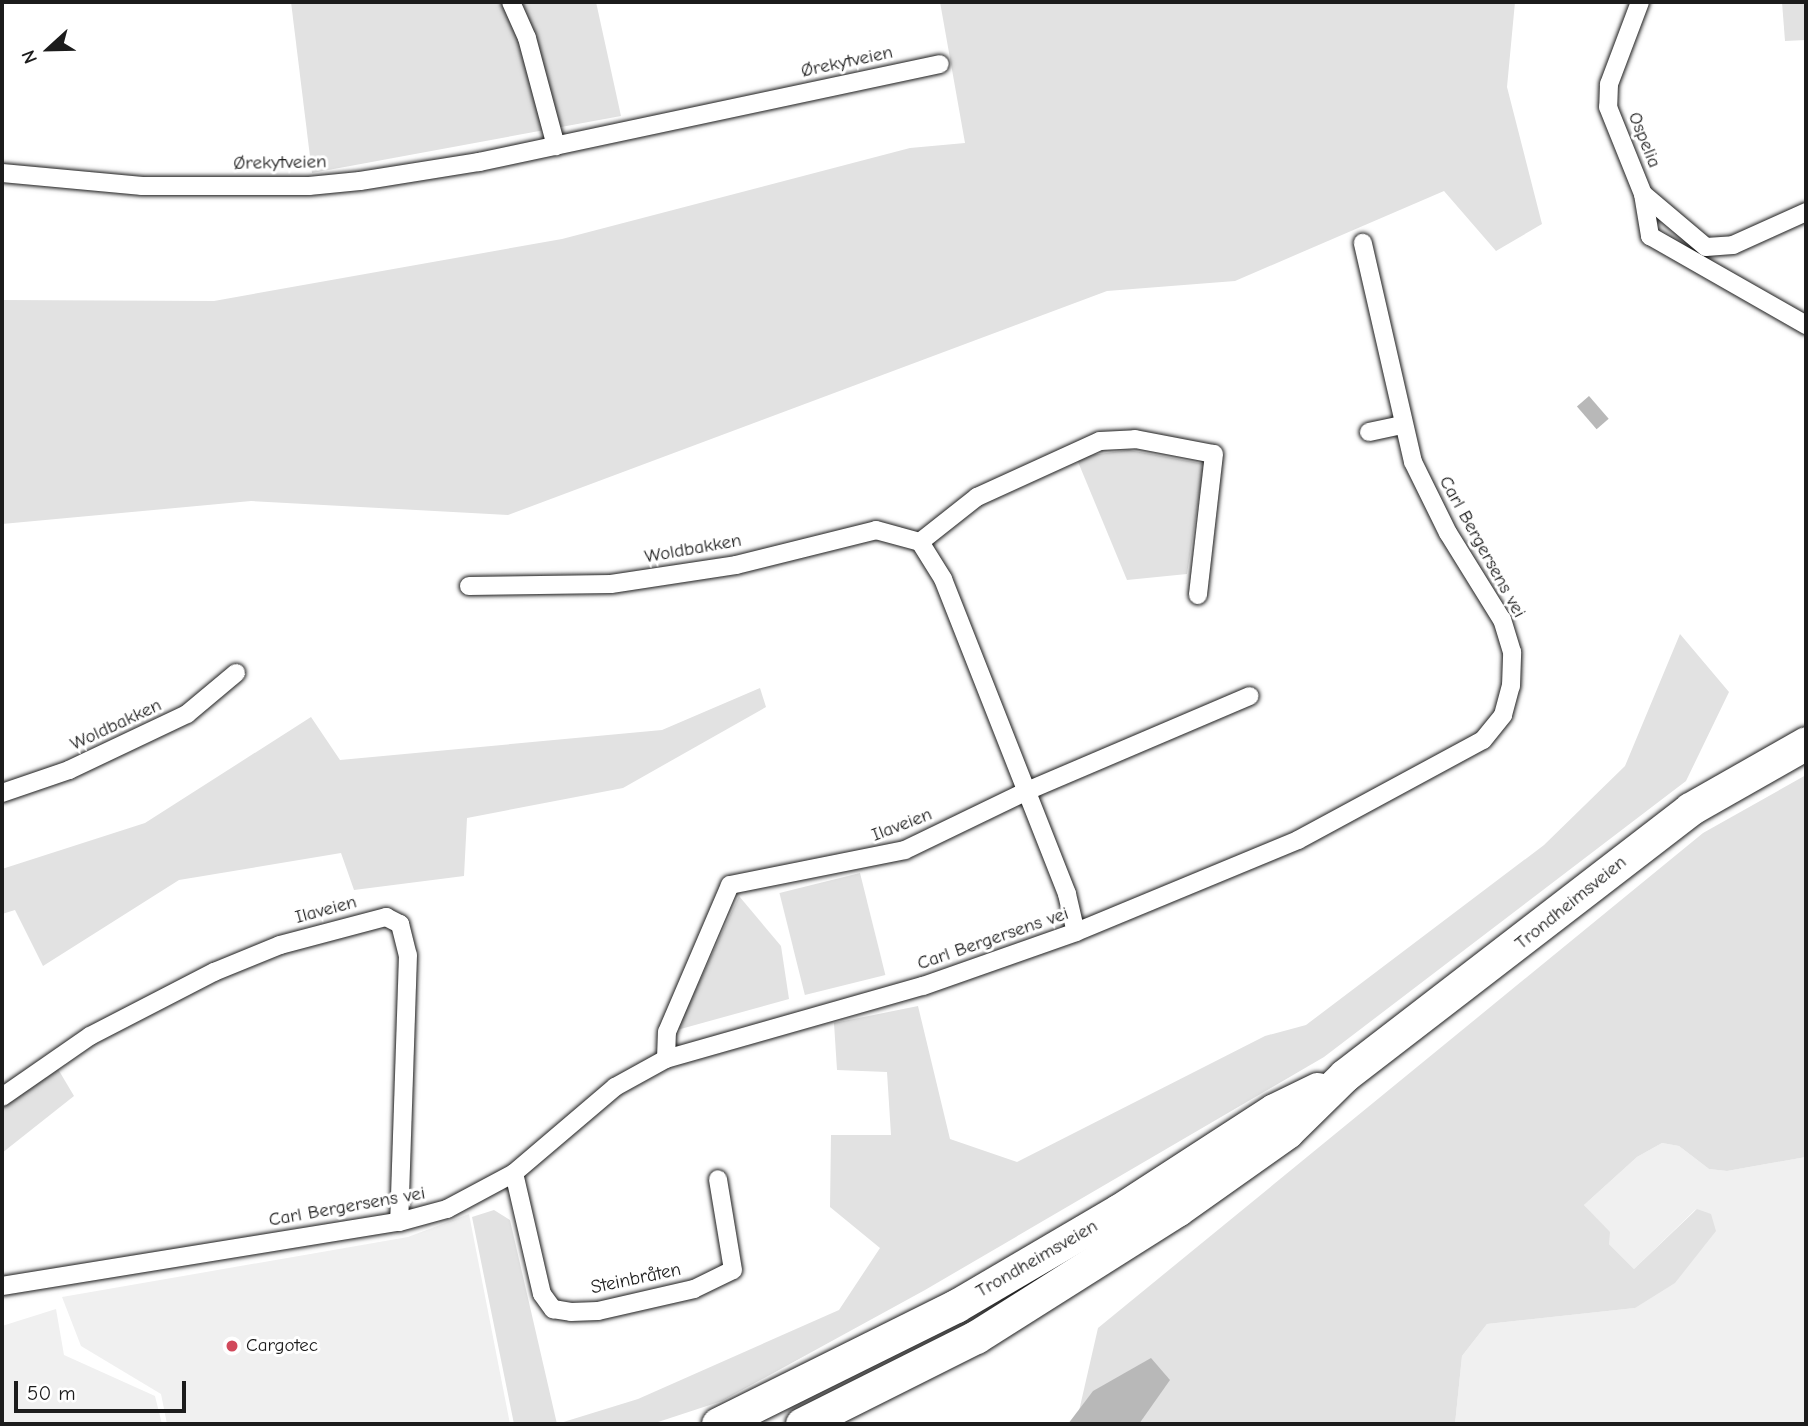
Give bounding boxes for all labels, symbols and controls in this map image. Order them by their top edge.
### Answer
north arrow [14,14,84,84]
street label: Ørekytveien [799,41,895,83]
text: N [17,47,42,67]
street label: Ospelia [1623,109,1665,171]
street label: Ørekytveien [233,151,327,175]
street label: Carl Bergersens vei [1434,472,1530,622]
street label: Woldbakken [643,529,743,569]
street label: Woldbakken [67,694,165,756]
street label: Ilaveien [869,803,935,847]
street label: Trondheimsveien [1511,851,1631,955]
street label: Ilaveien [293,891,359,929]
street label: Carl Bergersens vei [914,902,1072,976]
street label: Carl Bergersens vei [267,1182,427,1232]
street label: Trondheimsveien [972,1215,1102,1303]
street label: Steinbråten [589,1258,683,1300]
place label: Cargotec [246,1335,318,1357]
marker: Cargotec [224,1338,240,1354]
scale bar [18,1366,189,1410]
text: 50 m [27,1381,76,1405]

